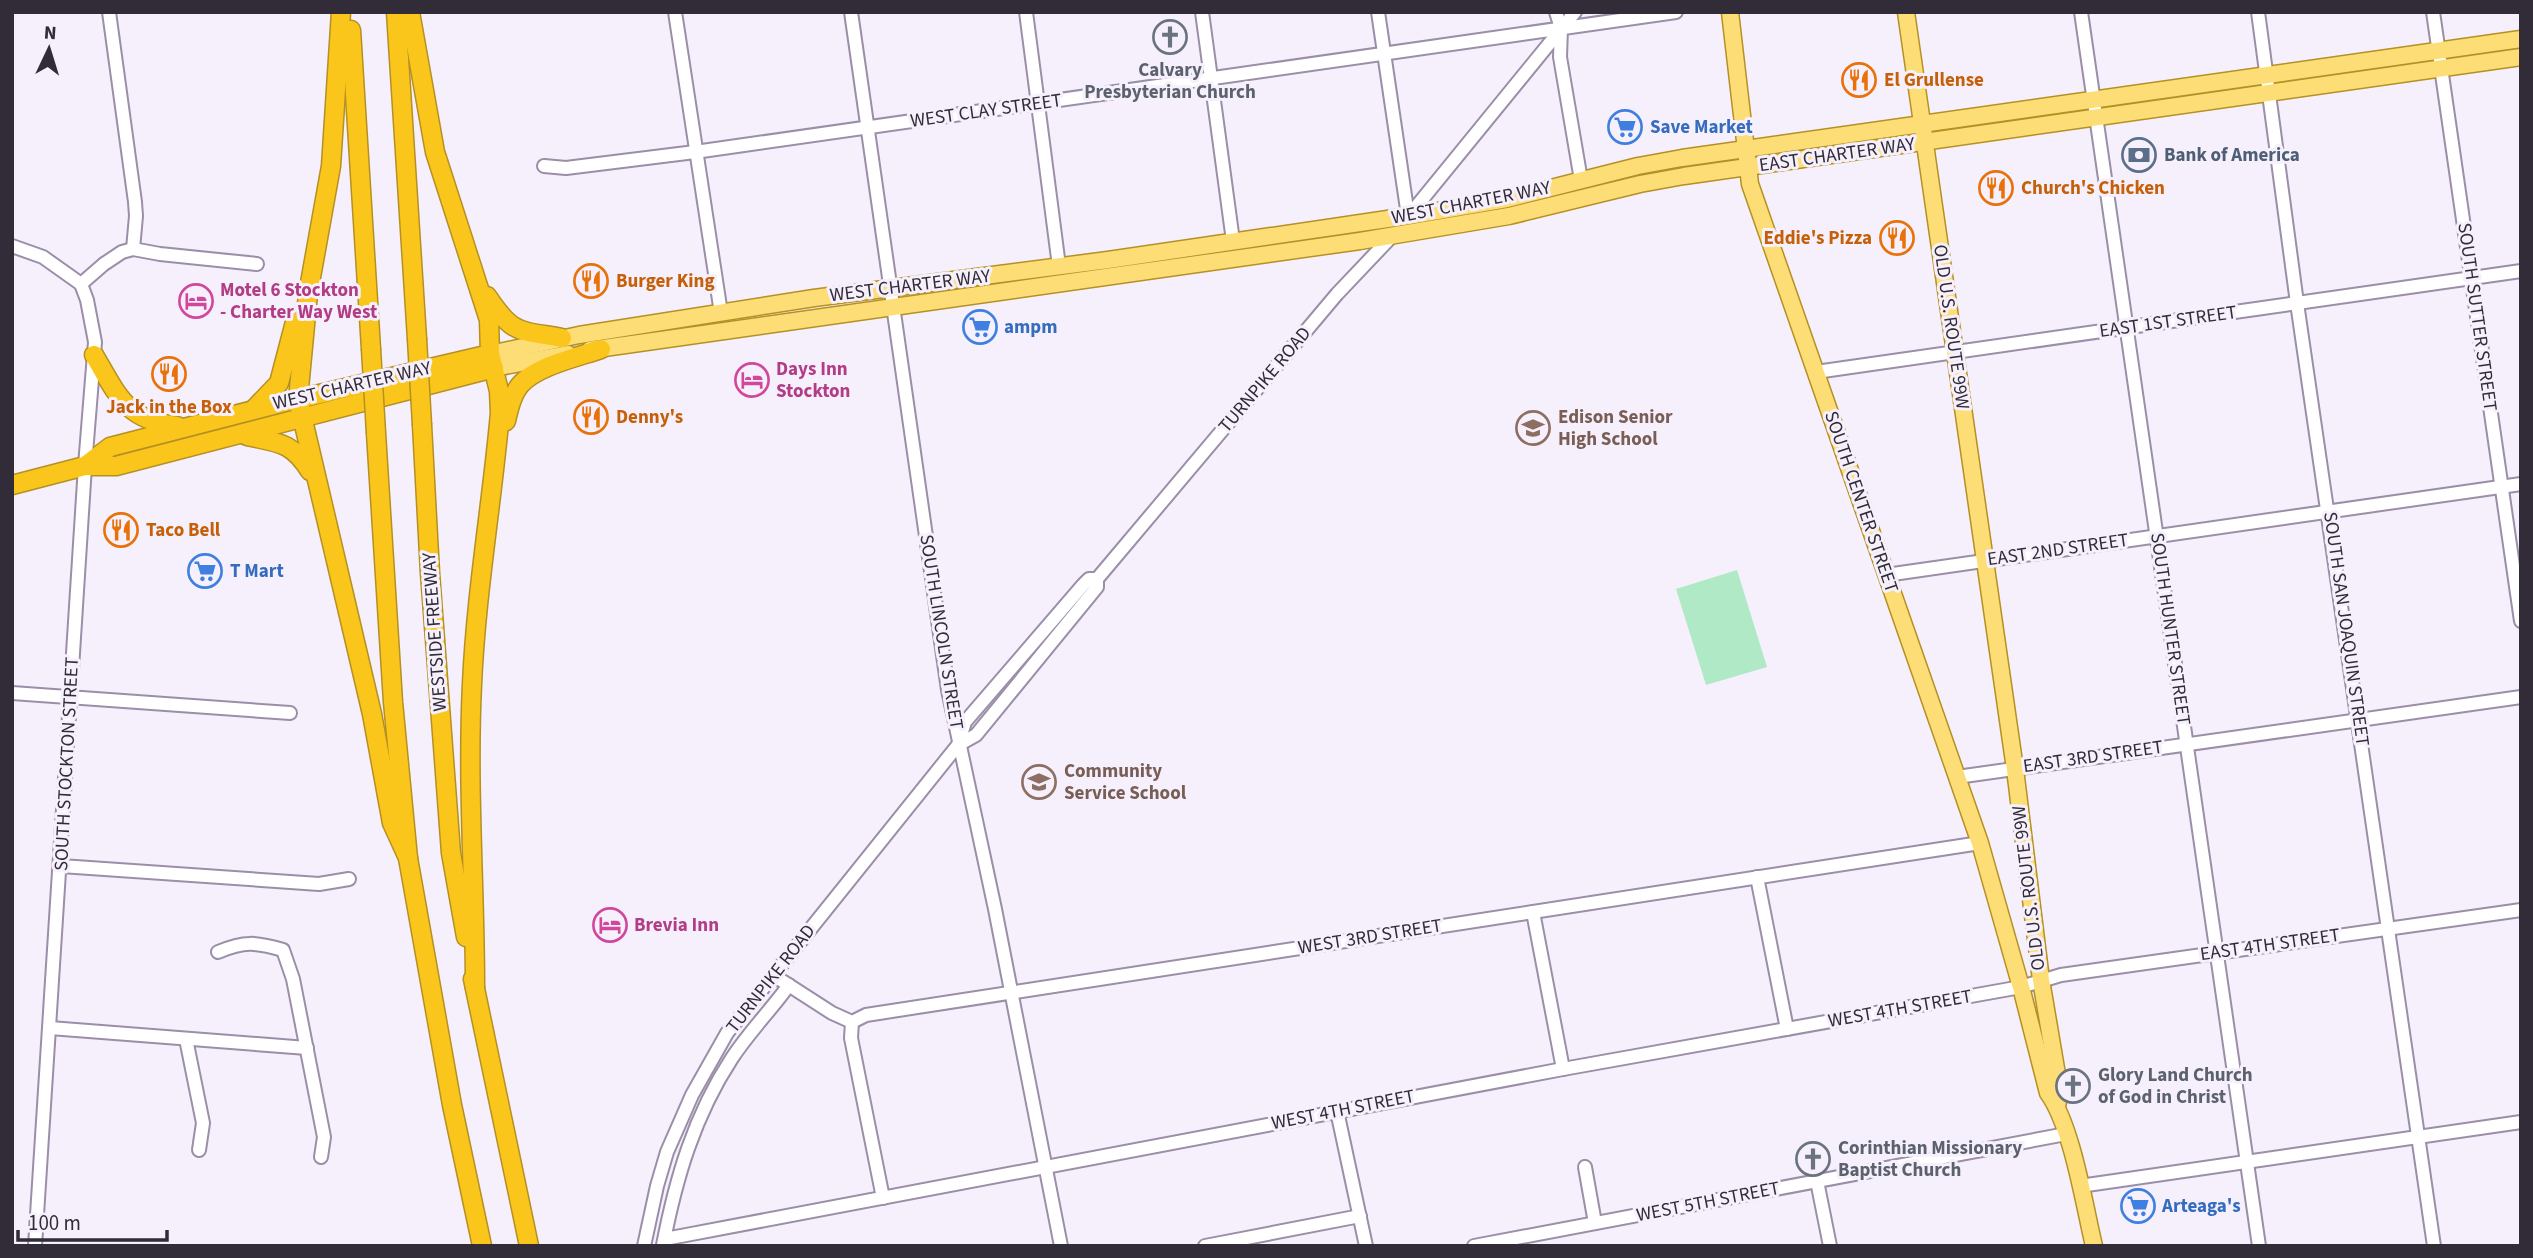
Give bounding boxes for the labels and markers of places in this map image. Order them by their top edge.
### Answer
church icon: Calvary Presbyterian Church [1151,18,1189,56]
place label: Calvary Presbyterian Church [1084,57,1256,106]
restaurant icon: El Grullense [1840,61,1878,99]
place label: El Grullense [1884,67,1984,94]
supermarket icon: Save Market [1606,108,1644,146]
place label: Save Market [1650,114,1753,141]
bank icon: Bank of America [2120,136,2158,174]
place label: Bank of America [2164,142,2300,169]
restaurant icon: Church's Chicken [1977,169,2015,207]
place label: Church's Chicken [2021,175,2165,202]
restaurant icon: Eddie's Pizza [1878,219,1916,257]
place label: Eddie's Pizza [1764,225,1872,252]
restaurant icon: Burger King [572,262,610,300]
place label: Burger King [616,268,715,295]
place label: Motel 6 Stockton - Charter Way West [220,277,377,326]
hotel icon: Motel 6 Stockton - Charter Way West [177,282,215,320]
supermarket icon: ampm [961,308,999,346]
place label: ampm [1004,314,1057,341]
restaurant icon: Jack in the Box [150,355,188,393]
place label: Days Inn Stockton [776,356,851,405]
hotel icon: Days Inn Stockton [733,361,771,399]
place label: Jack in the Box [106,394,232,421]
restaurant icon: Denny's [572,398,610,436]
place label: Denny's [616,404,683,431]
place label: Edison Senior High School [1558,404,1673,453]
school or university icon: Edison Senior High School [1514,409,1552,447]
restaurant icon: Taco Bell [102,511,140,549]
place label: Taco Bell [146,517,221,544]
supermarket icon: T Mart [186,552,224,590]
place label: T Mart [230,558,284,585]
place label: Community Service School [1064,758,1187,807]
school or university icon: Community Service School [1020,763,1058,801]
hotel icon: Brevia Inn [591,906,629,944]
place label: Brevia Inn [634,912,719,939]
place label: Glory Land Church of God in Christ [2098,1062,2253,1111]
church icon: Glory Land Church of God in Christ [2054,1067,2092,1105]
place label: Corinthian Missionary Baptist Church [1838,1135,2022,1184]
church icon: Corinthian Missionary Baptist Church [1794,1140,1832,1178]
supermarket icon: Arteaga's [2119,1187,2157,1225]
place label: Arteaga's [2161,1193,2241,1220]

